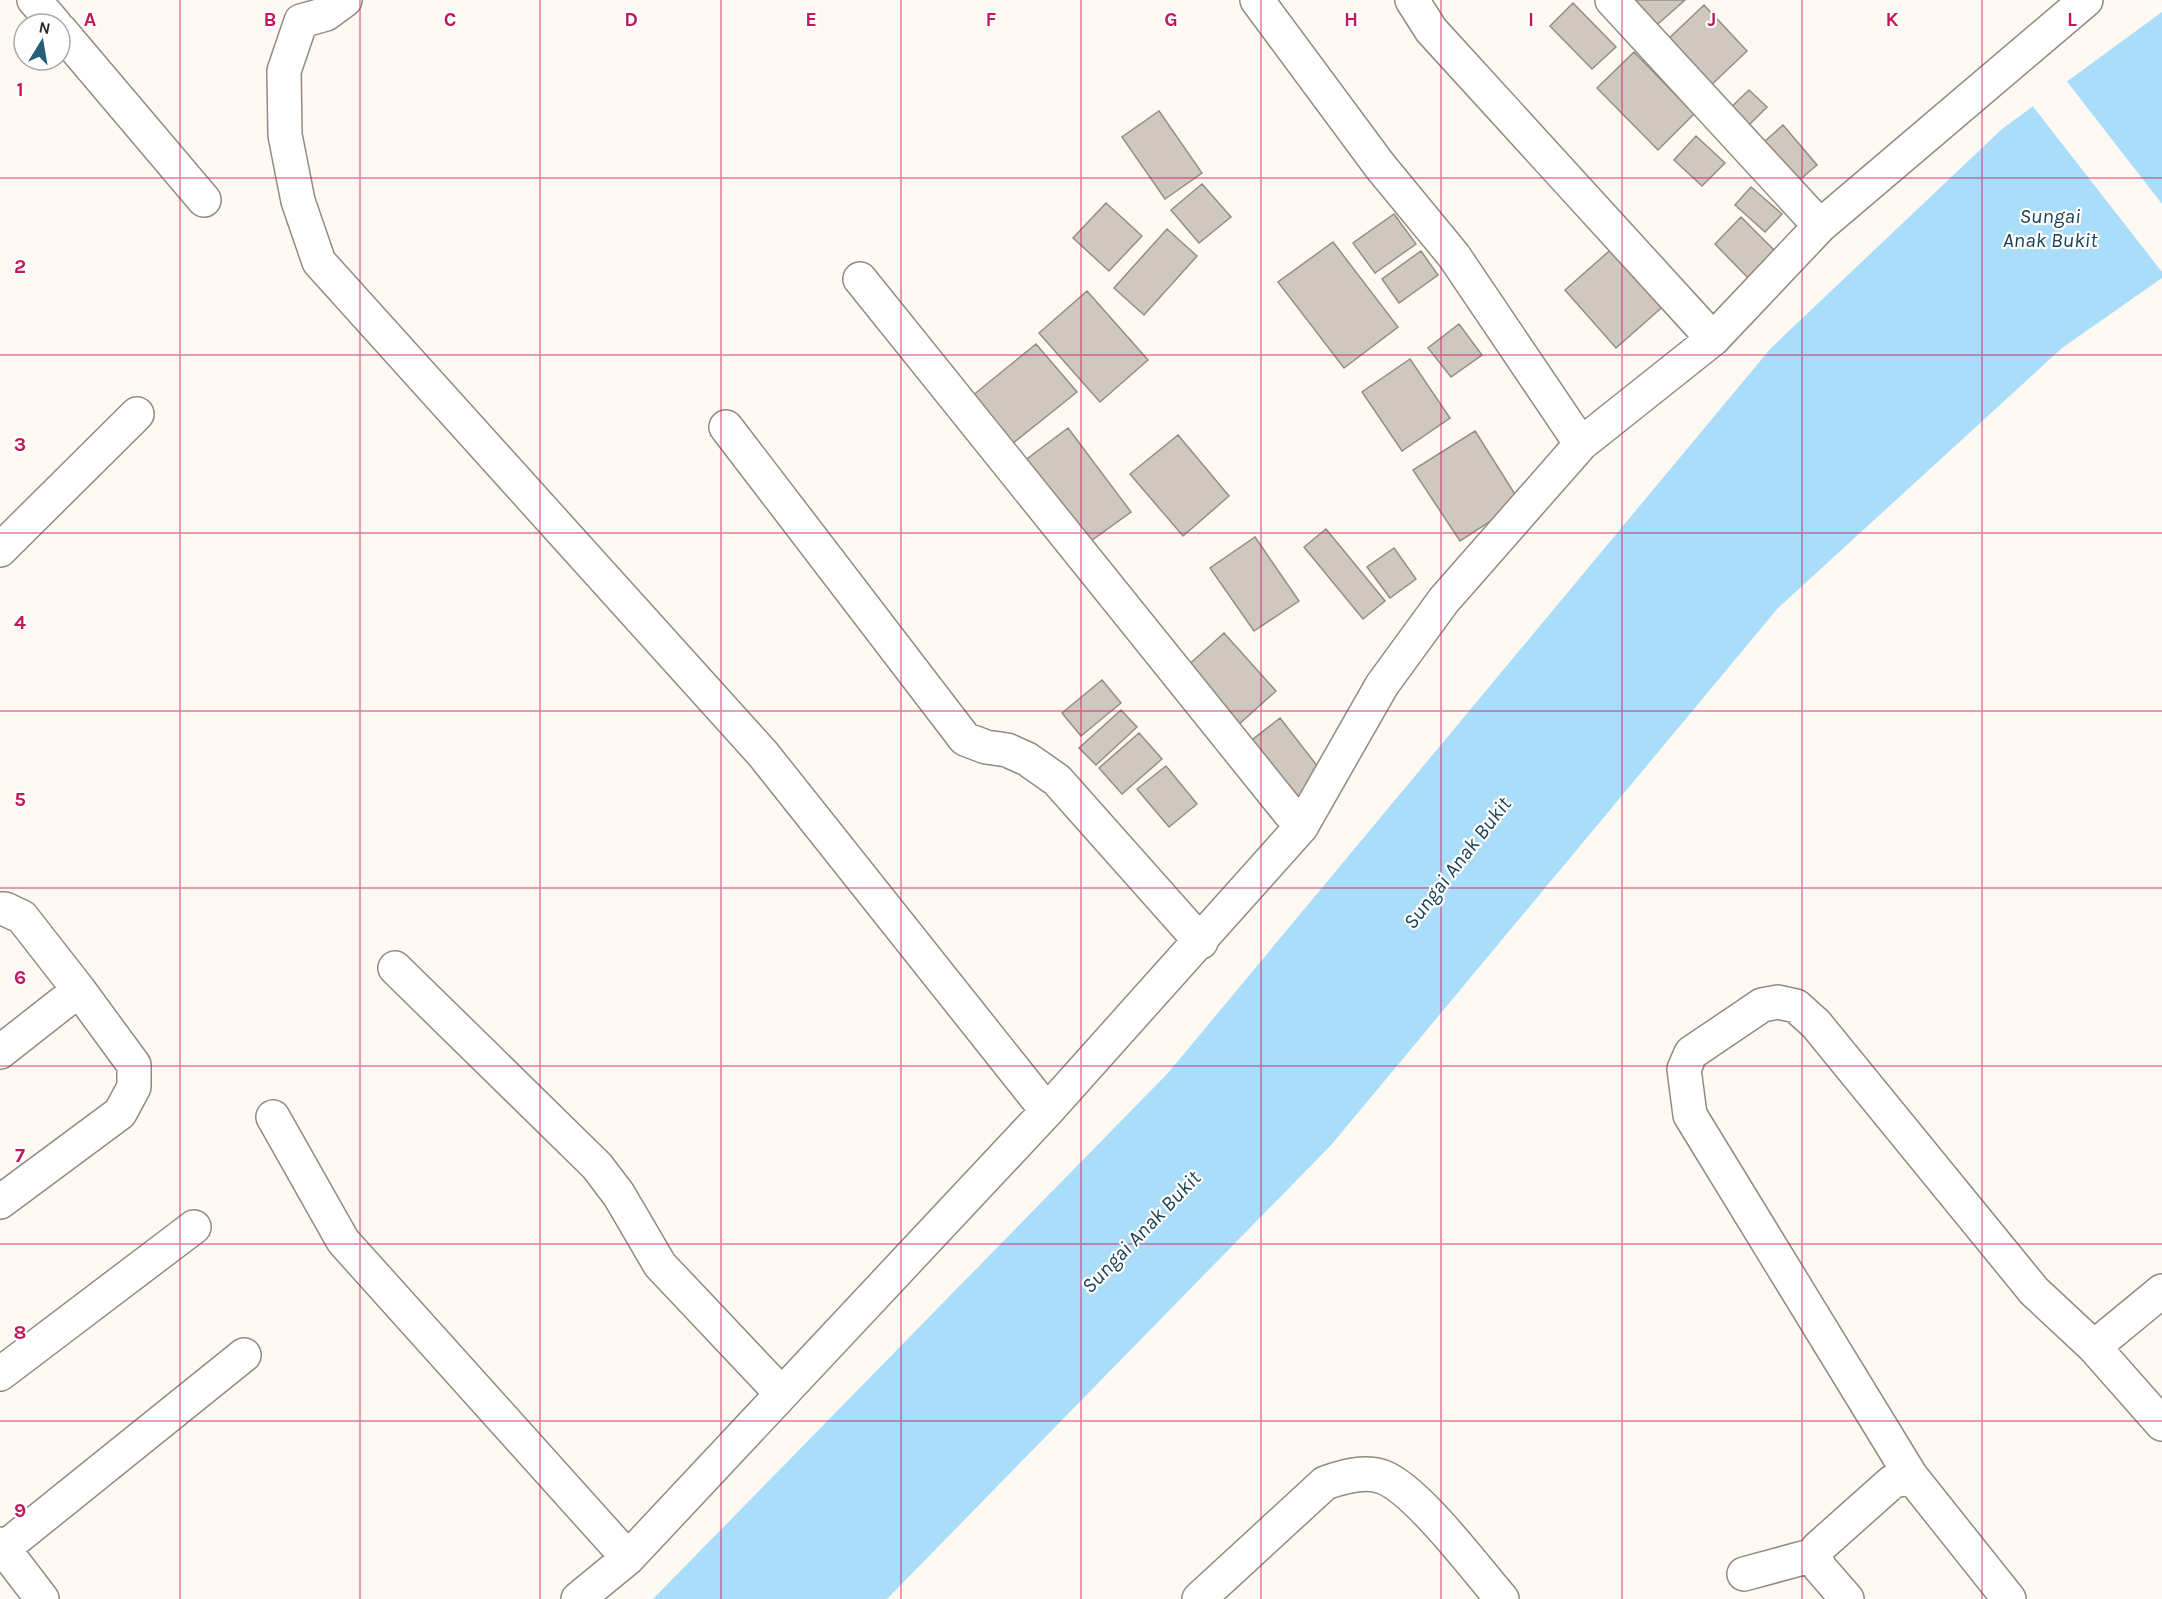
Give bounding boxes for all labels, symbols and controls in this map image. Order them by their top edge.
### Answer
text: A [84,8,97,31]
text: B [264,8,276,31]
text: C [444,8,456,31]
text: D [624,8,638,31]
text: E [805,8,817,31]
text: F [986,8,997,31]
text: G [1164,8,1178,31]
text: H [1344,8,1358,31]
text: I [1528,8,1534,31]
text: J [1708,8,1716,31]
text: K [1885,8,1899,31]
text: L [2067,8,2077,31]
north arrow [12,12,72,72]
text: N [37,17,52,38]
text: 1 [16,78,24,101]
water label: Sungai Anak Bukit [2003,204,2098,252]
text: 2 [14,255,26,278]
text: 3 [14,433,26,456]
text: 4 [14,611,26,634]
text: 5 [14,788,26,811]
water label: Sungai Anak Bukit [1398,792,1516,934]
text: 6 [14,966,26,989]
text: 7 [15,1144,25,1167]
water label: Sungai Anak Bukit [1077,1165,1206,1298]
text: 8 [14,1321,26,1344]
text: 9 [14,1499,26,1522]

